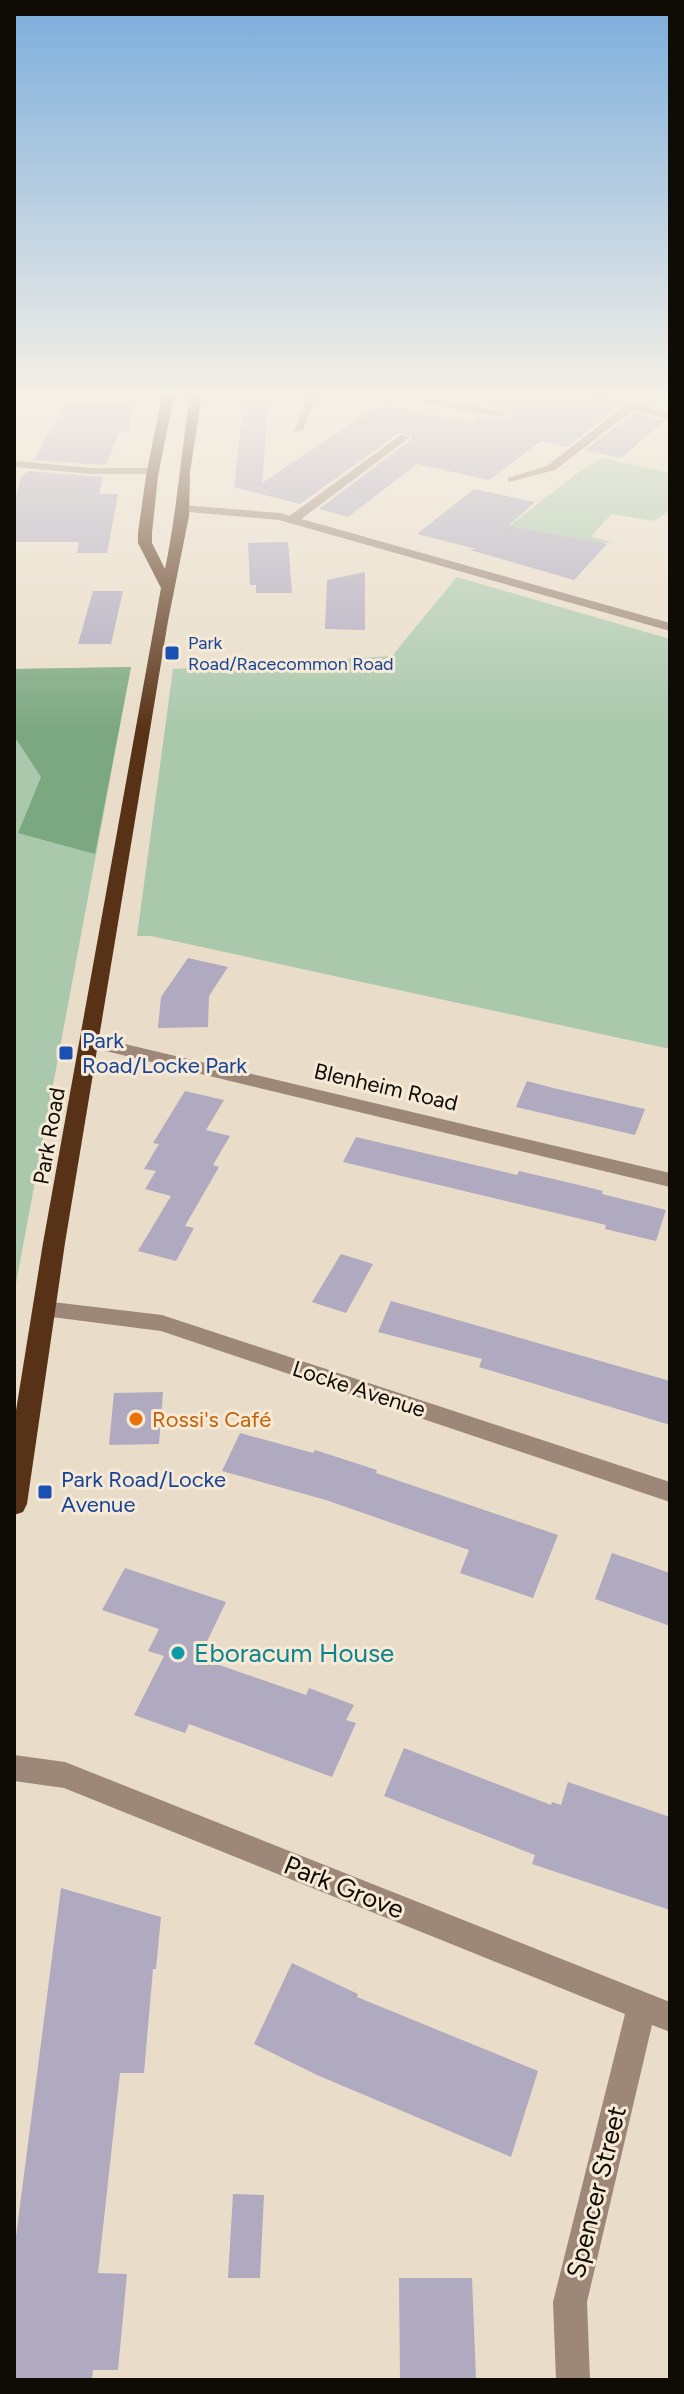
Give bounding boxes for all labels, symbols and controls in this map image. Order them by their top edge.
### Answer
place label: Park Road/Racecommon Road [188,632,394,675]
marker: Park Road/Racecommon Road [163,644,181,662]
place label: Park Road/Locke Park [82,1027,247,1079]
marker: Park Road/Locke Park [57,1044,75,1062]
street label: Blenheim Road [311,1057,461,1117]
street label: Park Road [27,1085,71,1187]
street label: Locke Avenue [289,1355,429,1423]
place label: Rossi's Café [152,1406,271,1433]
marker: Rossi's Café [127,1410,145,1428]
place label: Park Road/Locke Avenue [61,1466,226,1518]
marker: Park Road/Locke Avenue [36,1483,54,1501]
place label: Eboracum House [194,1637,394,1669]
marker: Eboracum House [169,1644,187,1662]
street label: Park Grove [279,1848,409,1926]
street label: Spencer Street [559,2102,633,2281]

